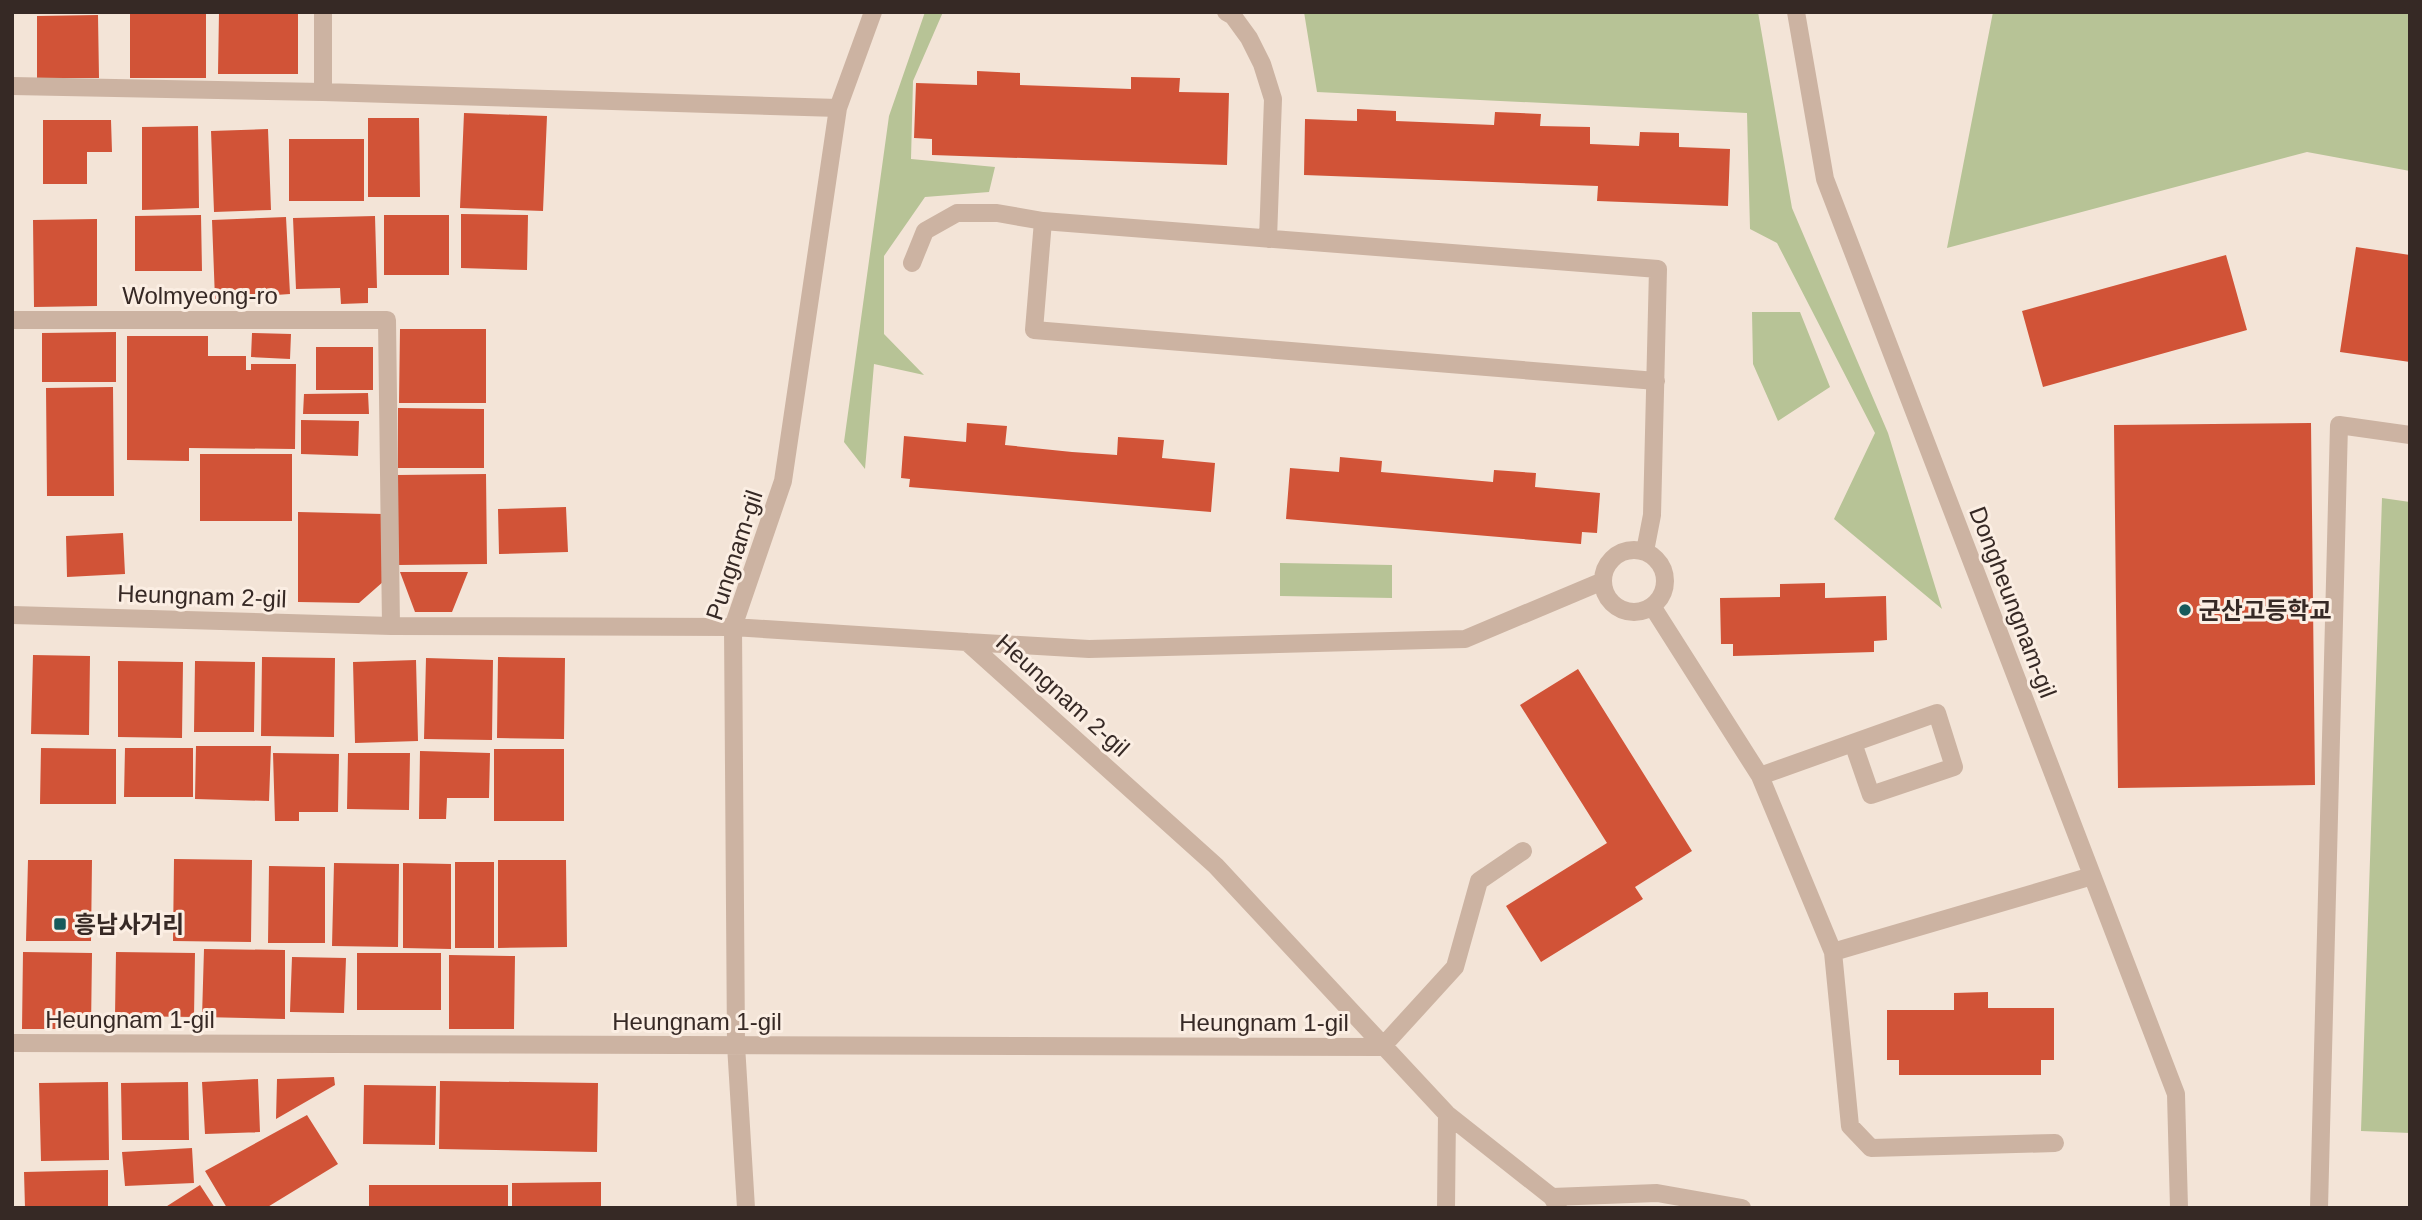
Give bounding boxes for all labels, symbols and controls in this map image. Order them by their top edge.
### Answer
street label: Wolmyeong-ro [122,282,278,309]
street label: Pungnam-gil [700,487,768,623]
street label: Dongheungnam-gil [1964,502,2062,702]
street label: Heungnam 2-gil [117,580,287,612]
place label: 군산고등학교 [2199,597,2331,624]
marker: 군산고등학교 [2177,602,2193,618]
street label: Heungnam 2-gil [991,628,1135,762]
place label: 흥남사거리 [74,911,184,938]
marker: 흥남사거리 [52,916,68,932]
street label: Heungnam 1-gil [45,1006,215,1033]
street label: Heungnam 1-gil [612,1008,782,1035]
street label: Heungnam 1-gil [1179,1009,1349,1036]

